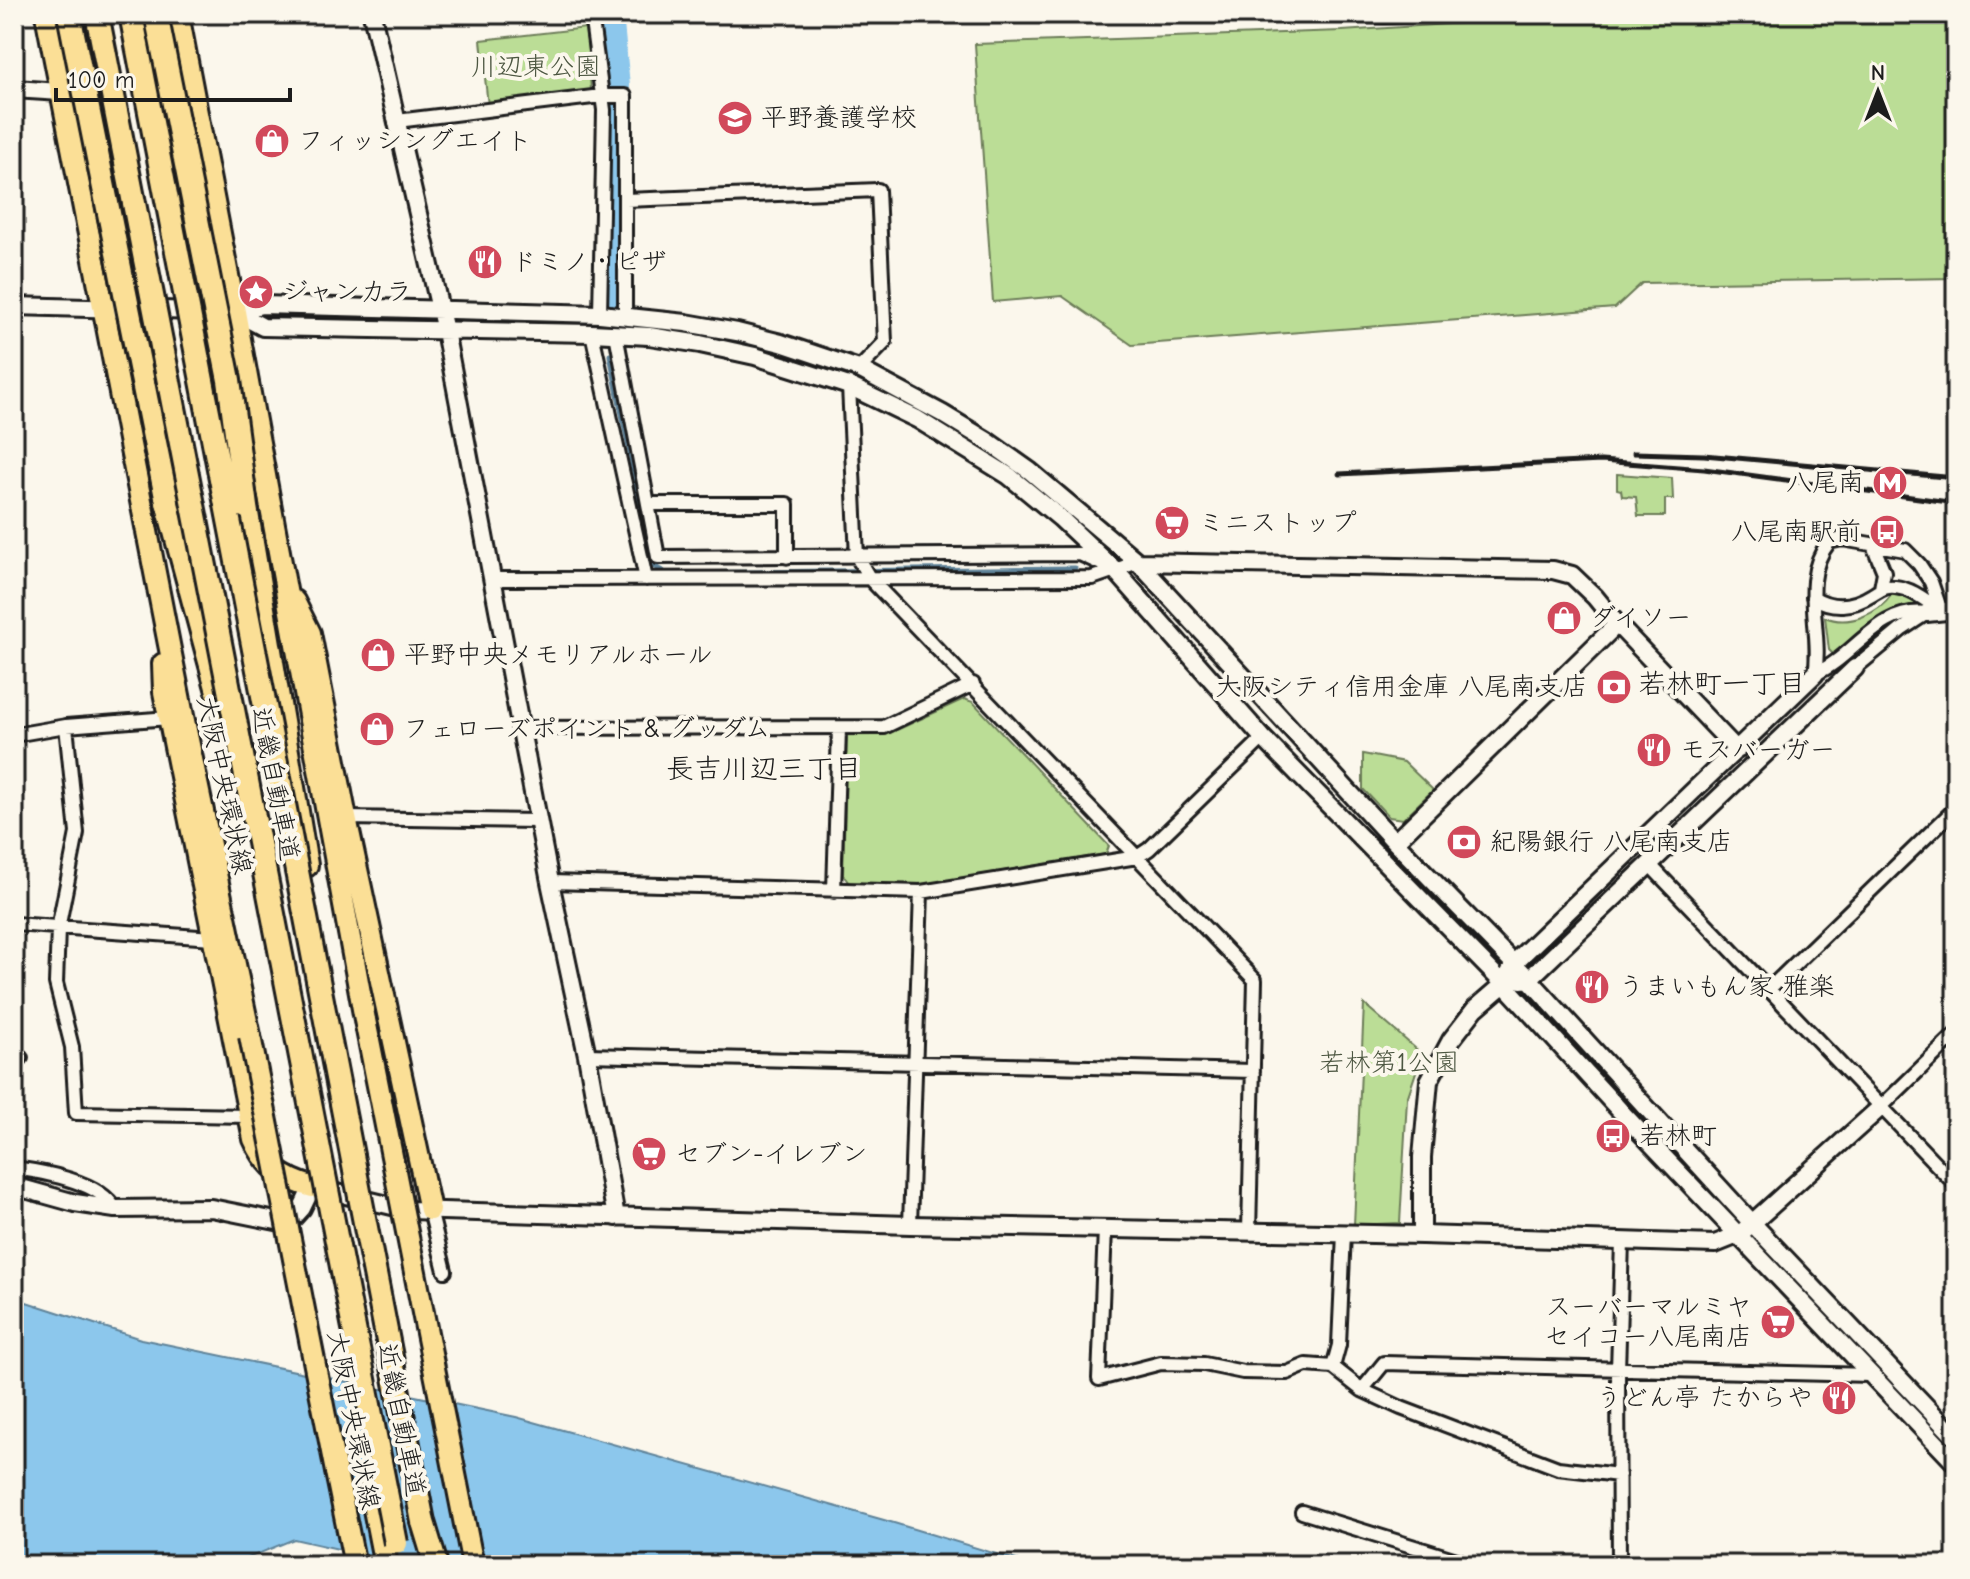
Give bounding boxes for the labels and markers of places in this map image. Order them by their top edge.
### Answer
school or university icon: 平野養護学校 [716,99,754,137]
place label: 平野養護学校 [761,103,917,133]
shop icon: フィッシングエイト [253,122,291,160]
place label: フィッシングエイト [298,126,532,156]
restaurant icon: ドミノ・ピザ [466,243,504,281]
place label: ドミノ・ピザ [511,247,667,277]
place icon: ジャンカラ [237,273,275,311]
place label: ジャンカラ [282,277,412,307]
metro station icon: 八尾南 [1871,464,1909,502]
place label: 八尾南 [1786,468,1864,498]
supermarket icon: ミニストップ [1153,504,1191,542]
place label: ミニストップ [1198,508,1357,538]
bus stop icon: 八尾南駅前 [1868,513,1906,551]
place label: 八尾南駅前 [1731,517,1861,547]
shop icon: ダイソー [1545,599,1583,637]
place label: ダイソー [1590,603,1691,633]
shop icon: 平野中央メモリアルホール [359,636,397,674]
place label: 平野中央メモリアルホール [404,640,713,670]
bank icon: 大阪シティ信用金庫 八尾南支店 [1595,668,1633,706]
place label: 大阪シティ信用金庫 八尾南支店 [1215,672,1588,702]
shop icon: フェローズポイント & グッダム [358,710,396,748]
place label: フェローズポイント & グッダム [403,714,770,744]
restaurant icon: モスバーガー [1635,731,1673,769]
place label: モスバーガー [1680,735,1835,765]
bank icon: 紀陽銀行 八尾南支店 [1445,823,1483,861]
place label: 紀陽銀行 八尾南支店 [1490,827,1733,857]
restaurant icon: うまいもん家 雅楽 [1573,968,1611,1006]
place label: うまいもん家 雅楽 [1618,972,1835,1002]
bus stop icon: 若林町 [1594,1117,1632,1155]
place label: 若林町 [1639,1121,1717,1151]
supermarket icon: セブン-イレブン [630,1135,668,1173]
place label: セブン-イレブン [675,1139,867,1169]
place label: スーバーマルミヤ セイコー八尾南店 [1544,1292,1752,1352]
supermarket icon: スーバーマルミヤ セイコー八尾南店 [1759,1303,1797,1341]
restaurant icon: うどん亭 たからや [1820,1379,1858,1417]
place label: うどん亭 たからや [1596,1383,1813,1413]

